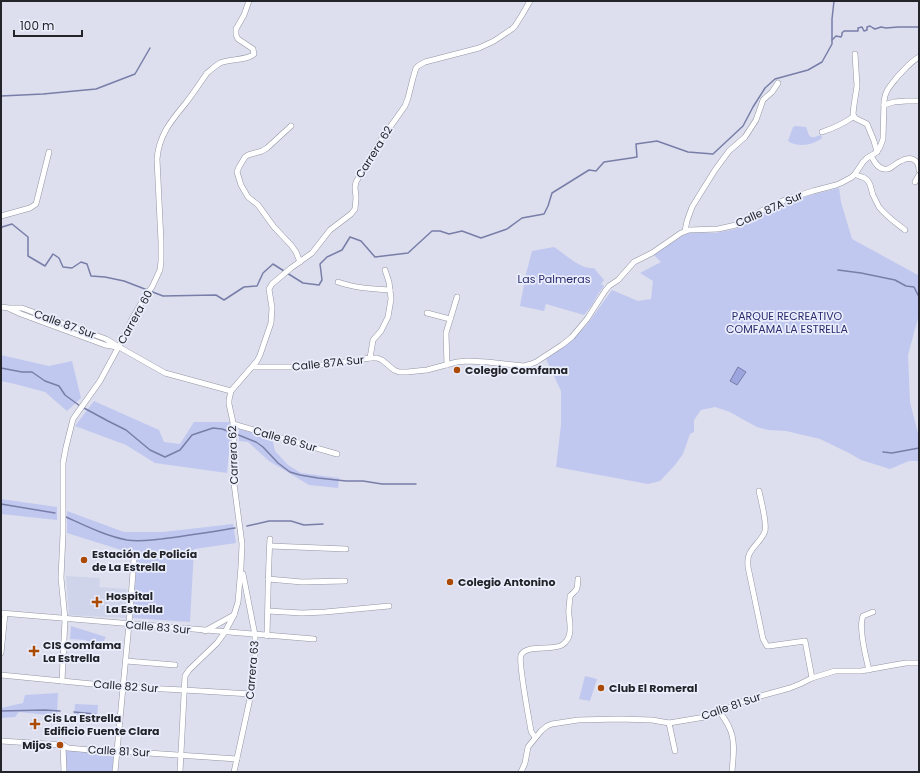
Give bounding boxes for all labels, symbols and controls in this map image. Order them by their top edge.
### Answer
scale bar [14,12,82,38]
text: 100 m [20,17,54,34]
street label: Carrera 62 [352,123,396,181]
street label: Calle 87A Sur [733,187,805,231]
park label: Las Palmeras [518,271,591,287]
street label: Carrera 60 [114,287,156,347]
street label: Calle 87 Sur [32,305,98,343]
park label: PARQUE RECREATIVO COMFAMA LA ESTRELLA [726,308,848,337]
street label: Calle 87A Sur [291,351,365,375]
place label: Colegio Comfama [465,362,568,378]
marker: Colegio Comfama [452,365,462,375]
street label: Calle 86 Sur [251,422,319,456]
street label: Carrera 62 [224,425,242,485]
place label: Estación de Policía de La Estrella [92,546,197,575]
marker: Estación de Policía de La Estrella [79,555,89,565]
place label: Colegio Antonino [458,574,556,590]
marker: Colegio Antonino [445,577,455,587]
place label: Hospital La Estrella [106,588,163,617]
marker: Hospital La Estrella [91,596,103,608]
street label: Calle 83 Sur [125,616,191,638]
place label: CIS Comfama La Estrella [43,637,121,666]
street label: Carrera 63 [241,640,263,700]
marker: CIS Comfama La Estrella [28,645,40,657]
street label: Calle 82 Sur [93,676,159,696]
place label: Club El Romeral [609,680,697,696]
marker: Club El Romeral [596,683,606,693]
street label: Calle 81 Sur [699,688,763,724]
place label: Cis La Estrella Edificio Fuente Clara [44,710,160,739]
marker: Cis La Estrella Edificio Fuente Clara [29,718,41,730]
place label: Mijos [22,737,52,753]
marker: Mijos [55,740,65,750]
street label: Calle 81 Sur [88,741,150,761]

